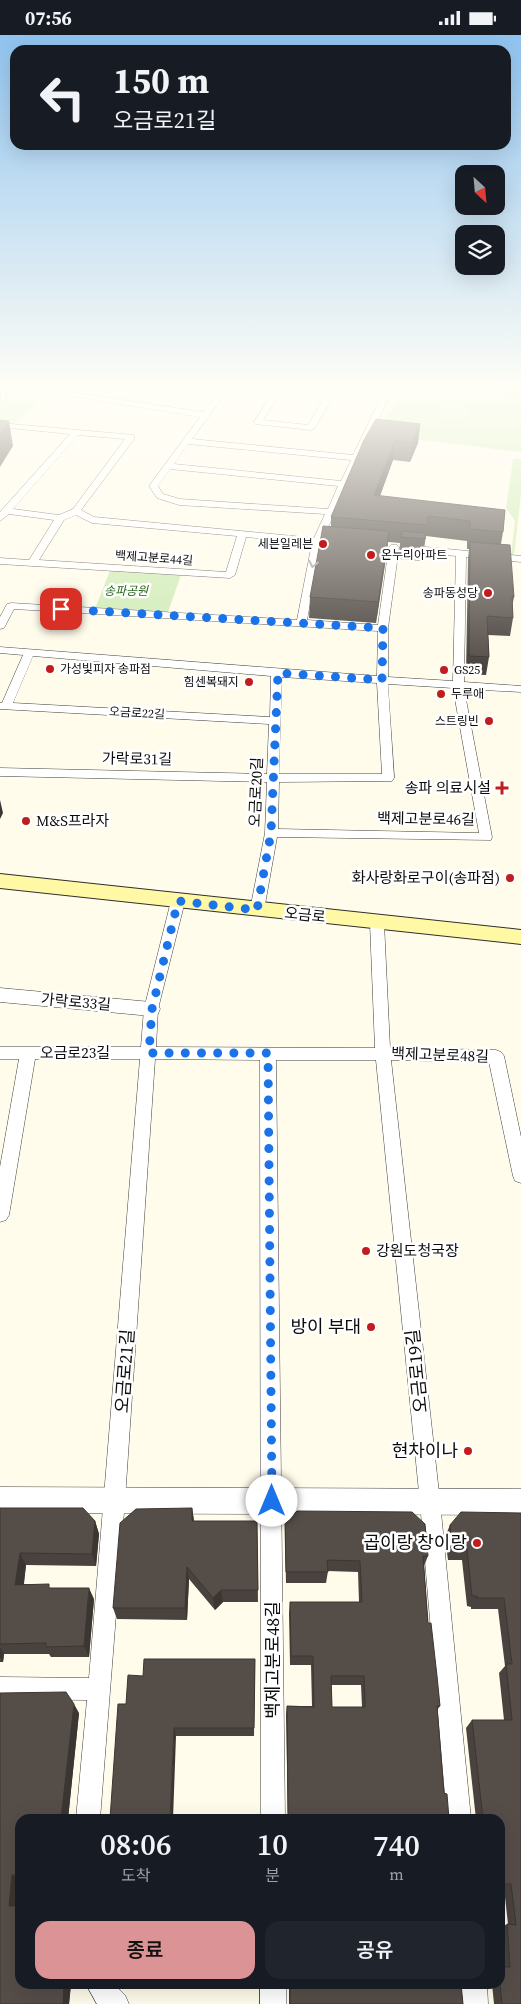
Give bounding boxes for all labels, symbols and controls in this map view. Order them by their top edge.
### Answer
text: 07:56 [25,5,72,31]
text: 150 m [113,57,209,105]
icon: left [30,65,95,130]
text: 오금로21길 [113,105,216,135]
north arrow [455,165,505,215]
map controls [455,165,505,275]
button: layers [455,225,505,275]
place label: 세븐일레븐 [258,536,313,552]
marker: 세븐일레븐 [317,538,329,550]
street label: 백제고분로44길 [114,547,194,569]
place label: 온누리아파트 [381,547,447,563]
marker: 온누리아파트 [365,549,377,561]
one-way arrow [308,559,319,568]
park label: 송파공원 [104,583,149,599]
place label: 송파동성당 [423,585,478,601]
marker: 송파동성당 [482,587,494,599]
pin [40,588,82,630]
icon: arrive [47,595,75,623]
place label: 가성빛피자 송파점 [60,661,151,677]
place label: GS25 [454,662,480,678]
marker: 가성빛피자 송파점 [44,663,56,675]
marker: GS25 [438,664,450,676]
place label: 힘센복돼지 [184,674,239,690]
marker: 힘센복돼지 [243,676,255,688]
place label: 두루애 [451,686,484,702]
marker: 두루애 [435,688,447,700]
street label: 오금로22길 [109,704,165,722]
place label: 스트링빈 [435,713,479,729]
marker: 스트링빈 [483,715,495,727]
street label: 가락로31길 [102,747,172,770]
street label: 오금로20길 [244,757,267,827]
place label: 송파 의료시설 [405,777,491,798]
marker: 송파 의료시설 [495,781,509,795]
street label: 백제고분로46길 [377,807,475,830]
place label: M&S프라자 [36,810,110,831]
marker: M&S프라자 [20,815,32,827]
place label: 화사랑화로구이(송파점) [352,867,500,888]
marker: 화사랑화로구이(송파점) [504,872,516,884]
street label: 오금로 [283,902,327,927]
street label: 가락로33길 [40,988,112,1015]
street label: 오금로23길 [40,1042,110,1063]
street label: 백제고분로48길 [391,1042,489,1067]
place label: 강원도청국장 [376,1240,459,1261]
marker: 강원도청국장 [360,1245,372,1257]
place label: 방이 부대 [291,1314,361,1339]
marker: 방이 부대 [365,1321,377,1333]
street label: 오금로21길 [109,1328,140,1414]
street label: 오금로19길 [400,1328,433,1414]
place label: 현차이나 [392,1438,458,1463]
marker: 현차이나 [462,1445,474,1457]
position arrow [245,1474,297,1526]
place label: 곱이랑 창이랑 [363,1530,467,1555]
marker: 곱이랑 창이랑 [471,1537,483,1549]
street label: 백제고분로48길 [260,1601,285,1719]
text: 08:06 [100,1824,172,1865]
text: 10 [257,1824,288,1865]
text: 740 [373,1825,420,1866]
text: m [389,1863,404,1885]
text: 도착 [121,1864,151,1886]
text: 분 [265,1864,280,1886]
button: 종료 [35,1921,255,1979]
button: 공유 [265,1921,485,1979]

